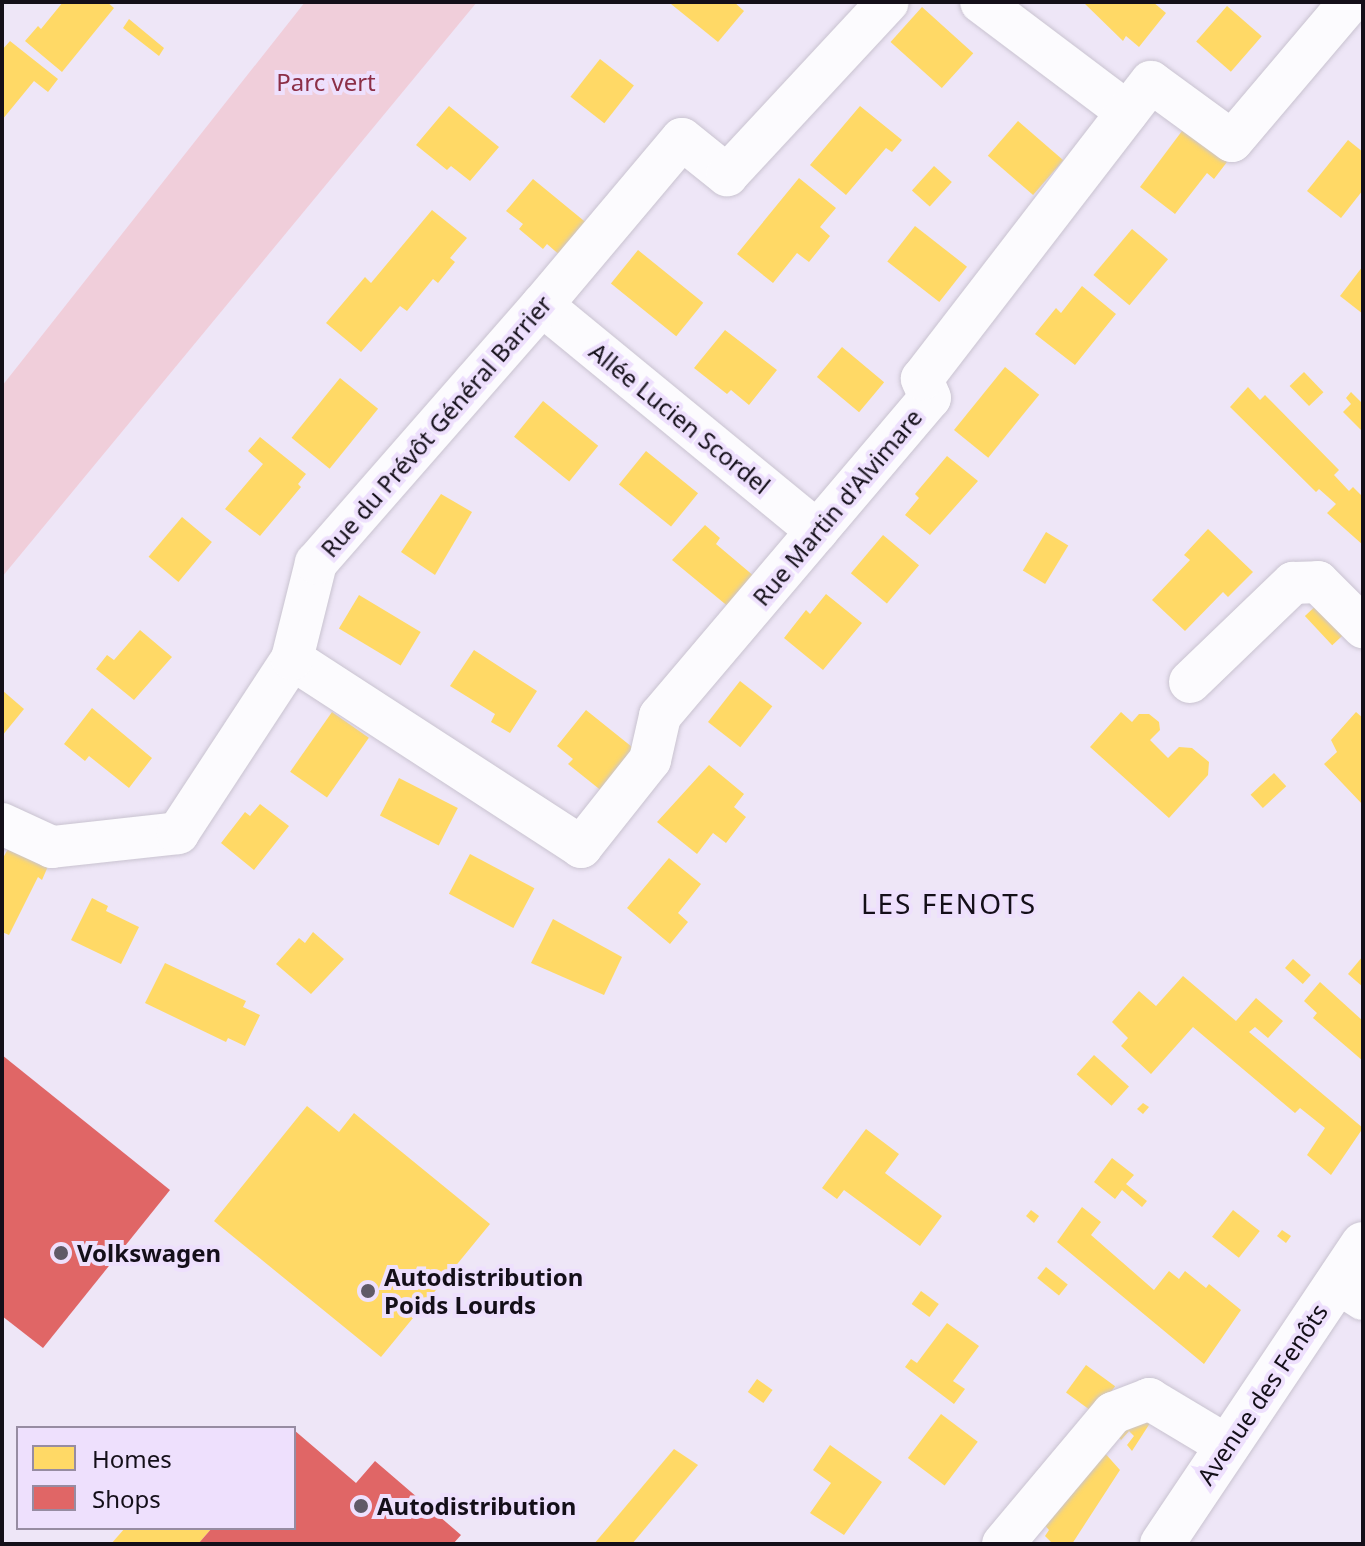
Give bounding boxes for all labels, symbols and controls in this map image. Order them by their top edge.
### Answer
park label: Parc vert [276,68,376,96]
street label: Rue du Prévôt Général Barrier [315,289,557,563]
street label: Allée Lucien Scordel [584,336,776,500]
street label: Rue Martin d'Alvimare [746,403,928,611]
district label: LES FENOTS [861,886,1037,920]
place label: Volkswagen [77,1239,221,1267]
marker: Volkswagen [52,1244,70,1262]
place label: Autodistribution Poids Lourds [384,1263,583,1319]
marker: Autodistribution Poids Lourds [359,1282,377,1300]
street label: Avenue des Fenôts [1191,1298,1333,1490]
legend [16,1426,296,1530]
text: Homes [92,1442,172,1475]
text: Shops [92,1482,161,1515]
place label: Autodistribution [377,1492,576,1520]
marker: Autodistribution [352,1497,370,1515]

